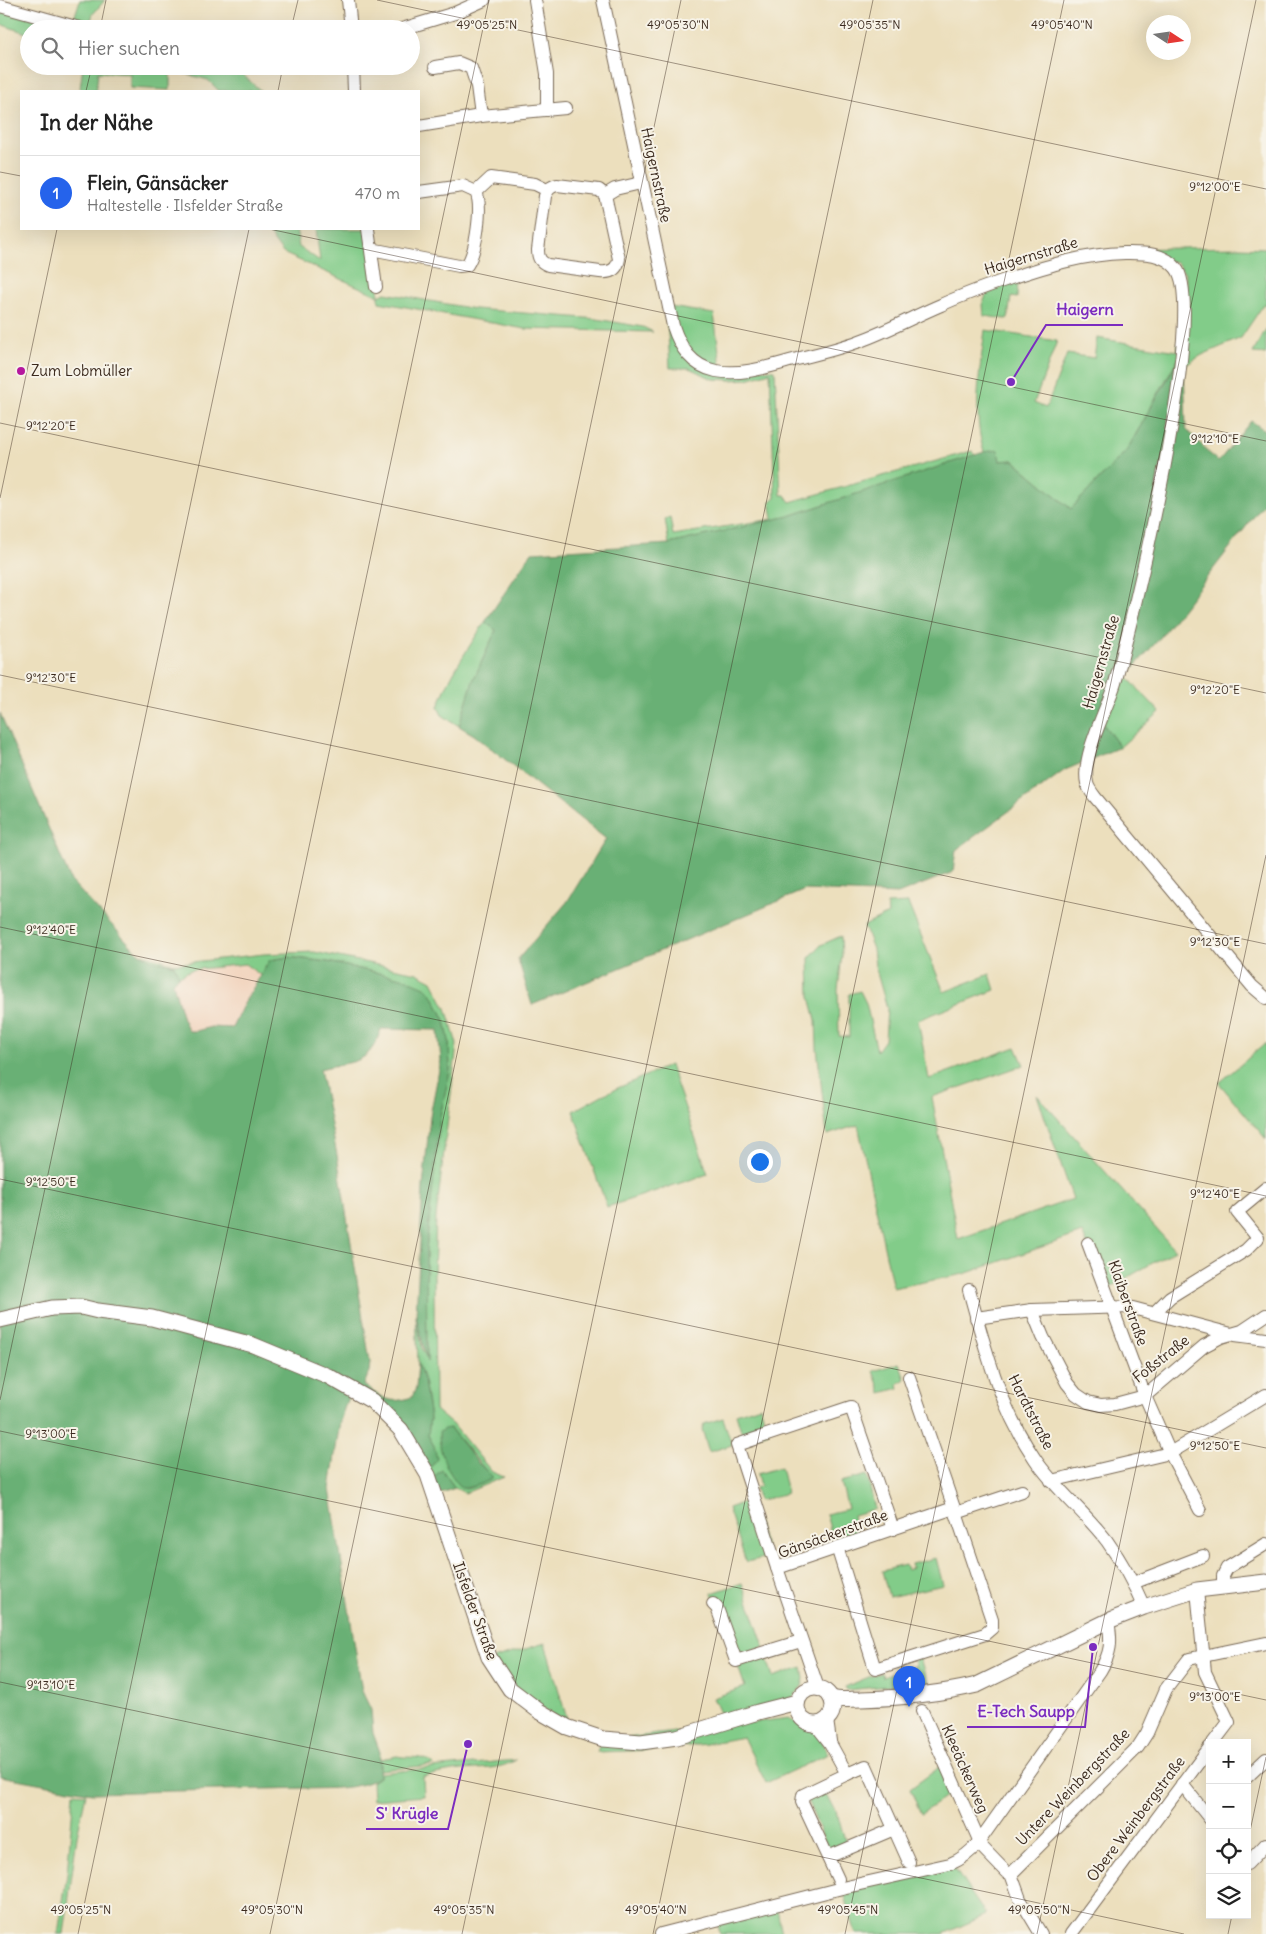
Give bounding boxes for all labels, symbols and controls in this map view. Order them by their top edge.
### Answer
north arrow [1146,15,1191,60]
text: 49°05'25"N [457,17,517,32]
text: 49°05'30"N [647,17,709,32]
text: 49°05'35"N [839,17,901,32]
text: 49°05'40"N [1031,17,1093,32]
search box [20,20,420,75]
icon: search [38,34,66,62]
text: Hier suchen [78,36,180,60]
text: In der Nähe [40,109,153,136]
street label: Haigernstraße [637,126,676,224]
text: Flein, Gänsäcker [87,171,228,195]
text: 9°12'00"E [1189,179,1241,194]
text: 1 [53,183,59,203]
text: 470 m [355,183,400,203]
text: Haltestelle · Ilsfelder Straße [87,195,283,215]
street label: Haigernstraße [982,232,1080,279]
callout: Haigern [1046,294,1123,325]
text: Haigern [1056,299,1114,320]
place label: Zum Lobmüller [31,361,132,380]
marker: Zum Lobmüller [15,365,27,377]
text: 9°12'20"E [26,418,76,433]
text: 9°12'10"E [1191,431,1239,446]
street label: Haigernstraße [1078,613,1123,711]
text: 9°12'30"E [26,670,76,685]
text: 9°12'20"E [1190,682,1240,697]
text: 9°12'40"E [26,922,76,937]
text: 9°12'30"E [1190,934,1240,949]
your location [747,1149,773,1175]
text: 9°12'50"E [26,1174,76,1189]
text: 9°12'40"E [1190,1186,1240,1201]
street label: Klaiberstraße [1104,1257,1153,1348]
street label: Foßstraße [1128,1331,1193,1387]
street label: Hardtstraße [1004,1371,1058,1453]
text: 9°13'00"E [25,1426,77,1441]
text: 9°12'50"E [1190,1438,1240,1453]
street label: Gänsäckerstraße [775,1505,890,1562]
street label: Ilsfelder Straße [449,1559,502,1663]
pin: 1 [893,1666,925,1707]
text: 9°13'10"E [27,1677,75,1692]
text: 9°13'00"E [1189,1689,1241,1704]
callout: E-Tech Saupp [967,1696,1085,1727]
text: E-Tech Saupp [977,1701,1075,1722]
street label: Kleeäckerweg [937,1722,993,1816]
street label: Untere Weinbergstraße [1012,1724,1133,1849]
map controls [1206,1739,1251,1919]
button: + [1206,1739,1251,1784]
street label: Obere Weinbergstraße [1082,1752,1189,1885]
button: − [1206,1784,1251,1829]
callout: S' Krügle [366,1798,448,1829]
text: S' Krügle [376,1803,439,1824]
button: locate [1206,1829,1251,1874]
button: layers [1206,1874,1251,1919]
text: 49°05'25"N [51,1902,111,1917]
text: 49°05'30"N [241,1902,303,1917]
text: 49°05'35"N [433,1902,495,1917]
text: 49°05'40"N [625,1902,687,1917]
text: 49°05'45"N [818,1902,878,1917]
text: 49°05'50"N [1008,1902,1070,1917]

